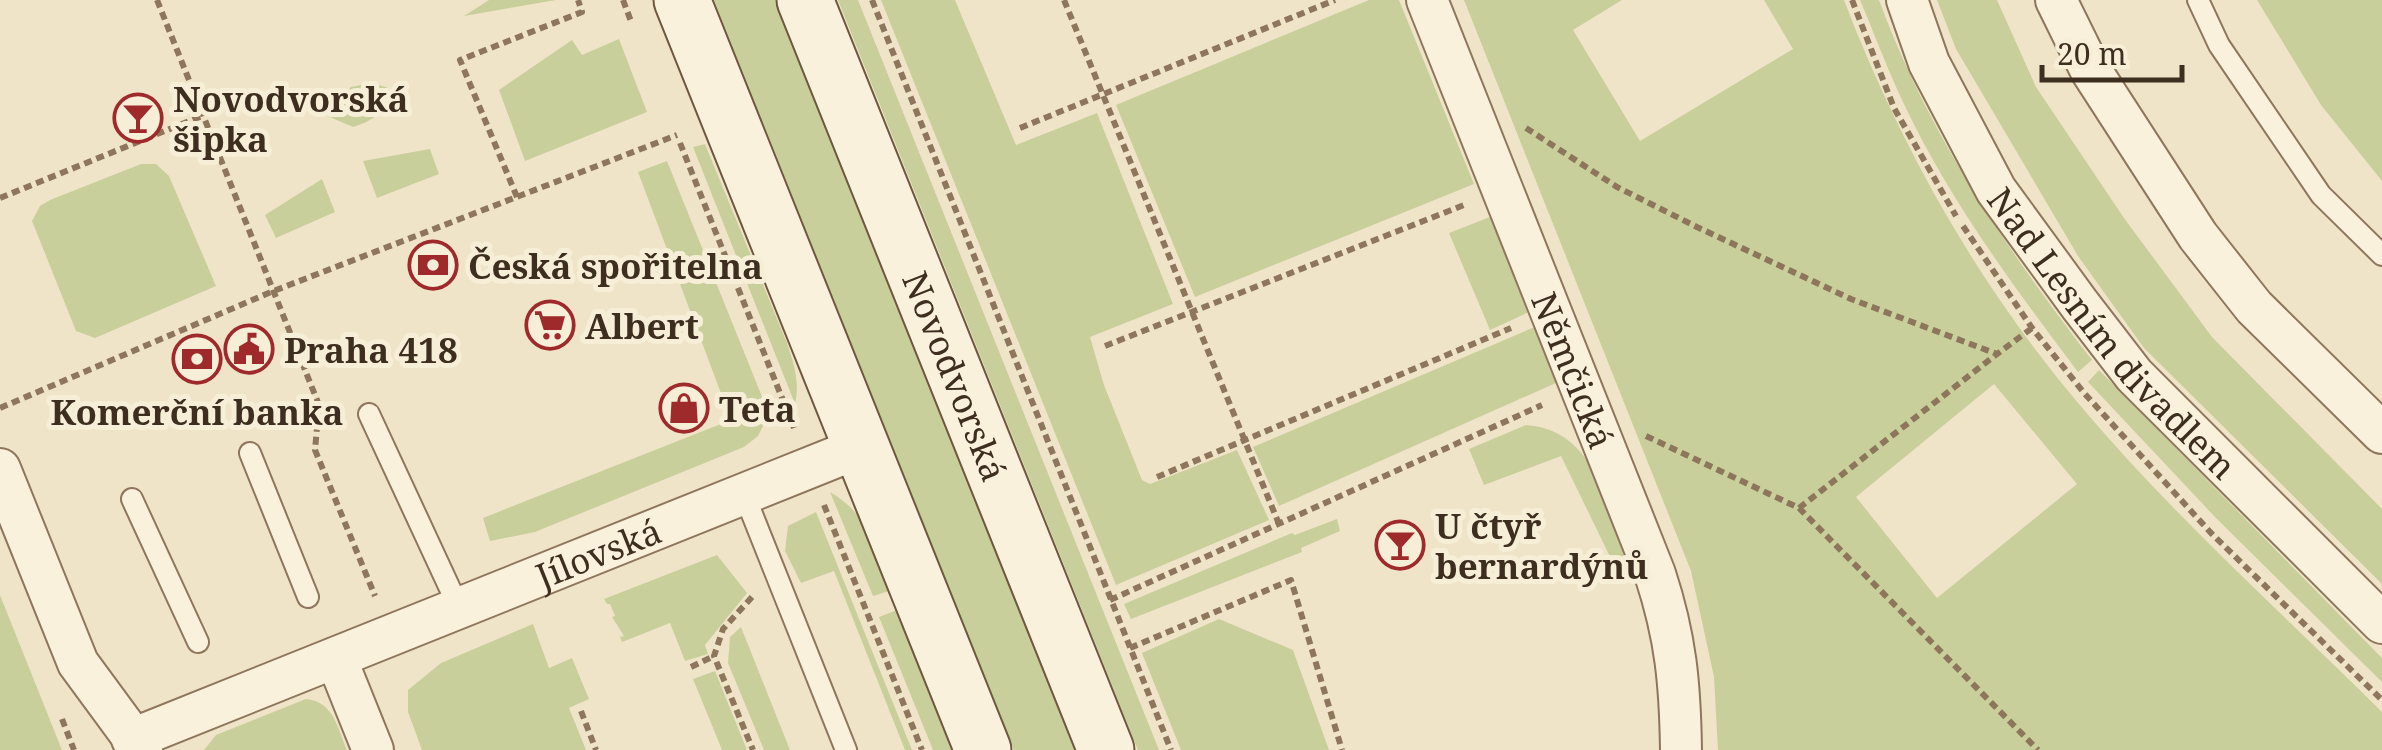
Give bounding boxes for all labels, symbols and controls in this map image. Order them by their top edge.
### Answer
scale bar [2042,20,2182,82]
text: 20 m [2057,33,2127,74]
place label: Novodvorská šipka [173,75,409,162]
bar icon: Novodvorská šipka [112,92,164,144]
street label: Nad Lesním divadlem [1978,177,2247,488]
bank icon: Česká spořitelna [407,239,459,291]
place label: Česká spořitelna [468,242,763,289]
street label: Novodvorská [893,264,1019,488]
street label: Němčická [1522,285,1626,455]
supermarket icon: Albert [524,299,576,351]
place label: Albert [585,302,699,349]
public building icon: Praha 418 [223,323,275,375]
place label: Praha 418 [284,326,458,373]
bank icon: Komerční banka [171,333,223,385]
shop icon: Teta [658,382,710,434]
place label: Teta [719,385,796,432]
place label: Komerční banka [51,388,343,435]
place label: U čtyř bernardýnů [1435,502,1648,589]
street label: Jílovská [528,506,668,599]
bar icon: U čtyř bernardýnů [1374,519,1426,571]

